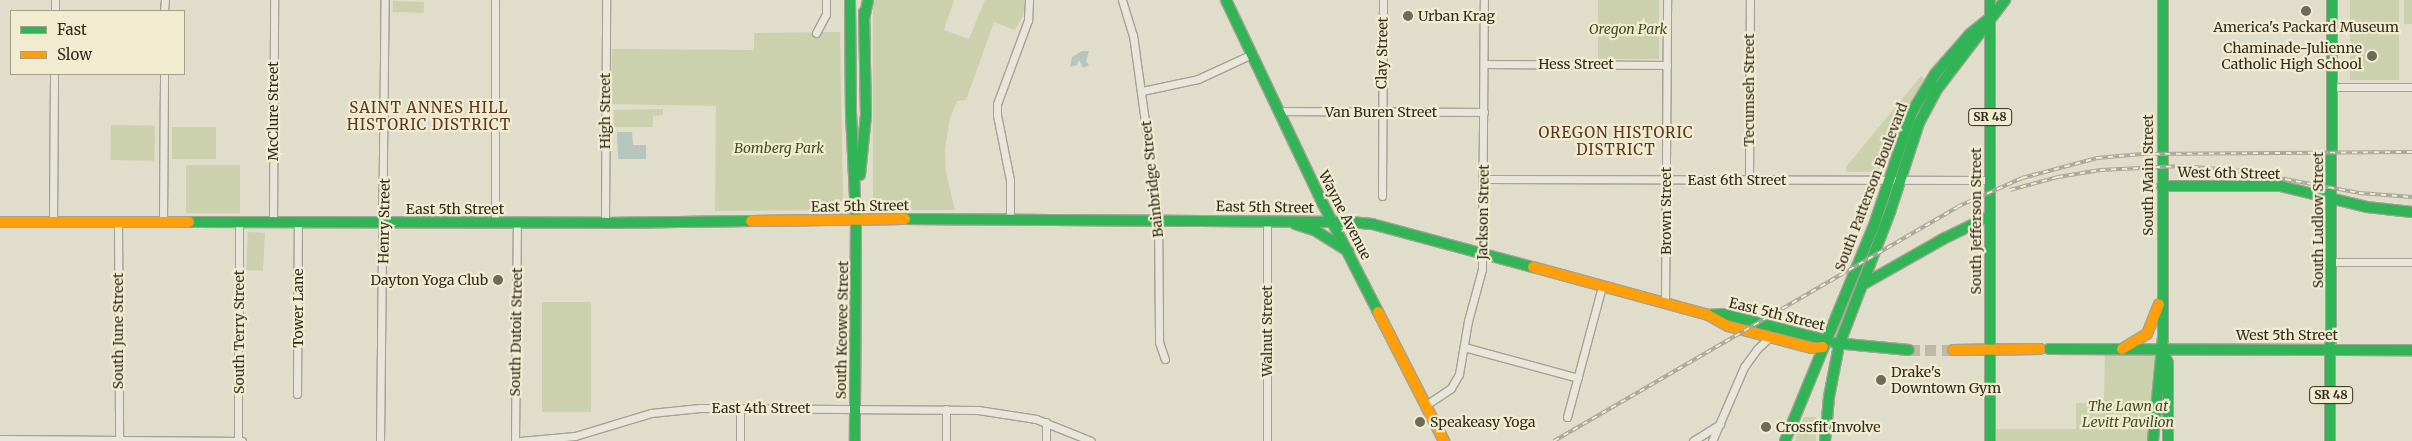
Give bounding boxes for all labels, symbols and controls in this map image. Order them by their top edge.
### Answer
marker: America's Packard Museum [2300,5,2312,17]
place label: Urban Krag [1418,8,1495,24]
legend [10,10,185,75]
marker: Urban Krag [1402,10,1414,22]
street label: Clay Street [1373,17,1391,89]
place label: America's Packard Museum [2213,19,2399,35]
text: Fast [57,20,87,39]
park label: Oregon Park [1589,21,1667,37]
street label: Tecumseh Street [1741,33,1757,147]
place label: Chaminade-Julienne Catholic High School [2222,40,2362,72]
text: Slow [57,45,92,64]
marker: Chaminade-Julienne Catholic High School [2366,50,2378,62]
street label: Hess Street [1538,56,1614,72]
street label: McClure Street [265,61,281,161]
street label: High Street [597,73,613,149]
district label: SAINT ANNES HILL HISTORIC DISTRICT [345,98,513,133]
street label: South Patterson Boulevard [1831,100,1911,274]
street label: Van Buren Street [1325,104,1437,120]
road number: SR 48 [1968,108,2012,126]
street label: South Main Street [2140,114,2156,236]
street label: Bainbridge Street [1138,120,1166,238]
district label: OREGON HISTORIC DISTRICT [1537,123,1695,158]
park label: Bomberg Park [734,140,824,156]
street label: South Jefferson Street [1968,147,1984,295]
street label: South Ludlow Street [2310,152,2326,288]
street label: Jackson Street [1474,164,1492,260]
street label: West 6th Street [2177,164,2281,182]
street label: Brown Street [1658,167,1674,255]
street label: Wayne Avenue [1315,168,1375,262]
street label: East 6th Street [1688,172,1786,188]
street label: Henry Street [375,178,393,264]
street label: East 5th Street [811,197,909,215]
street label: East 5th Street [1216,198,1314,216]
street label: East 5th Street [406,201,504,217]
street label: South Keowee Street [832,261,852,399]
street label: South Dutoit Street [506,267,526,397]
street label: Tower Lane [290,268,306,348]
street label: South Terry Street [231,270,247,394]
place label: Dayton Yoga Club [370,272,488,288]
street label: South June Street [110,273,126,389]
marker: Dayton Yoga Club [492,274,504,286]
street label: Walnut Street [1259,285,1275,377]
street label: East 5th Street [1727,294,1827,334]
street label: West 5th Street [2236,327,2338,343]
place label: Drake's Downtown Gym [1891,364,2001,397]
marker: Drake's Downtown Gym [1875,374,1887,386]
road number: SR 48 [2308,386,2354,404]
park label: The Lawn at Levitt Pavilion [2082,398,2174,431]
street label: East 4th Street [712,400,810,416]
place label: Speakeasy Yoga [1430,414,1536,430]
marker: Speakeasy Yoga [1414,416,1426,428]
place label: Crossfit Involve [1776,419,1880,435]
marker: Crossfit Involve [1760,421,1772,433]

